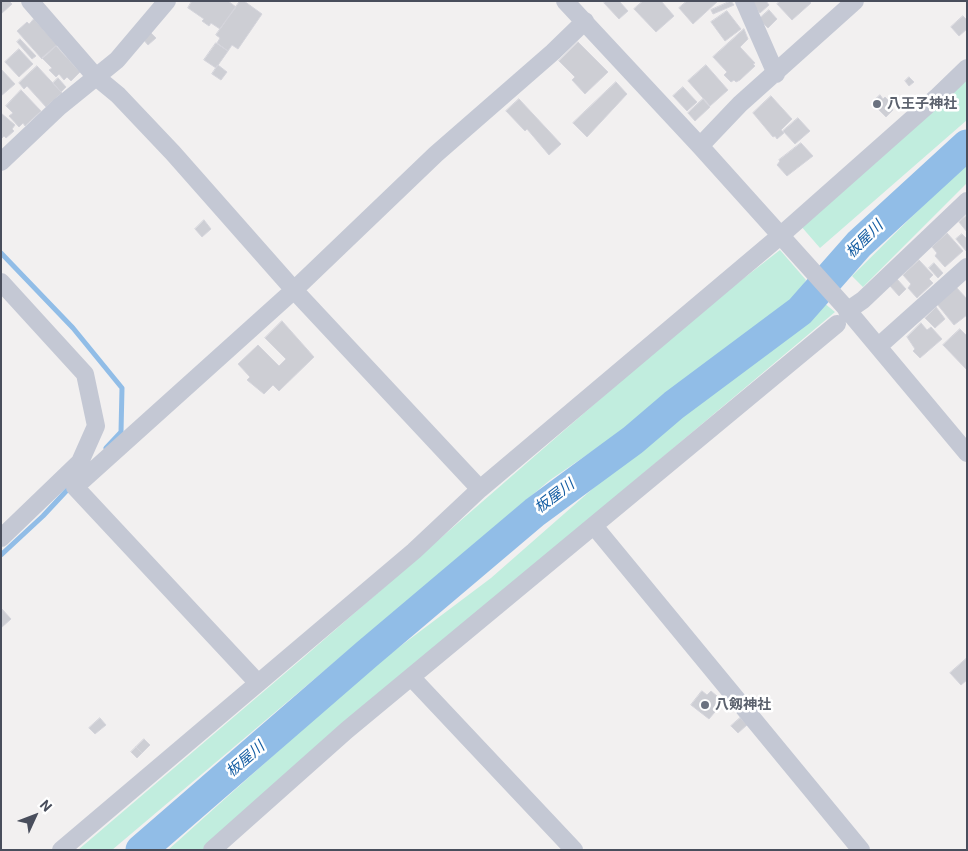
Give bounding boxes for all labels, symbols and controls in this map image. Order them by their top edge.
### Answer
place label: 八王子神社 [887,96,957,112]
marker: 八王子神社 [871,98,883,110]
water label: 板屋川 [843,218,887,262]
water label: 板屋川 [532,476,578,518]
place label: 八剱神社 [715,697,771,713]
marker: 八剱神社 [699,699,711,711]
water label: 板屋川 [223,738,269,782]
north arrow [10,791,60,841]
text: N [37,797,55,815]

